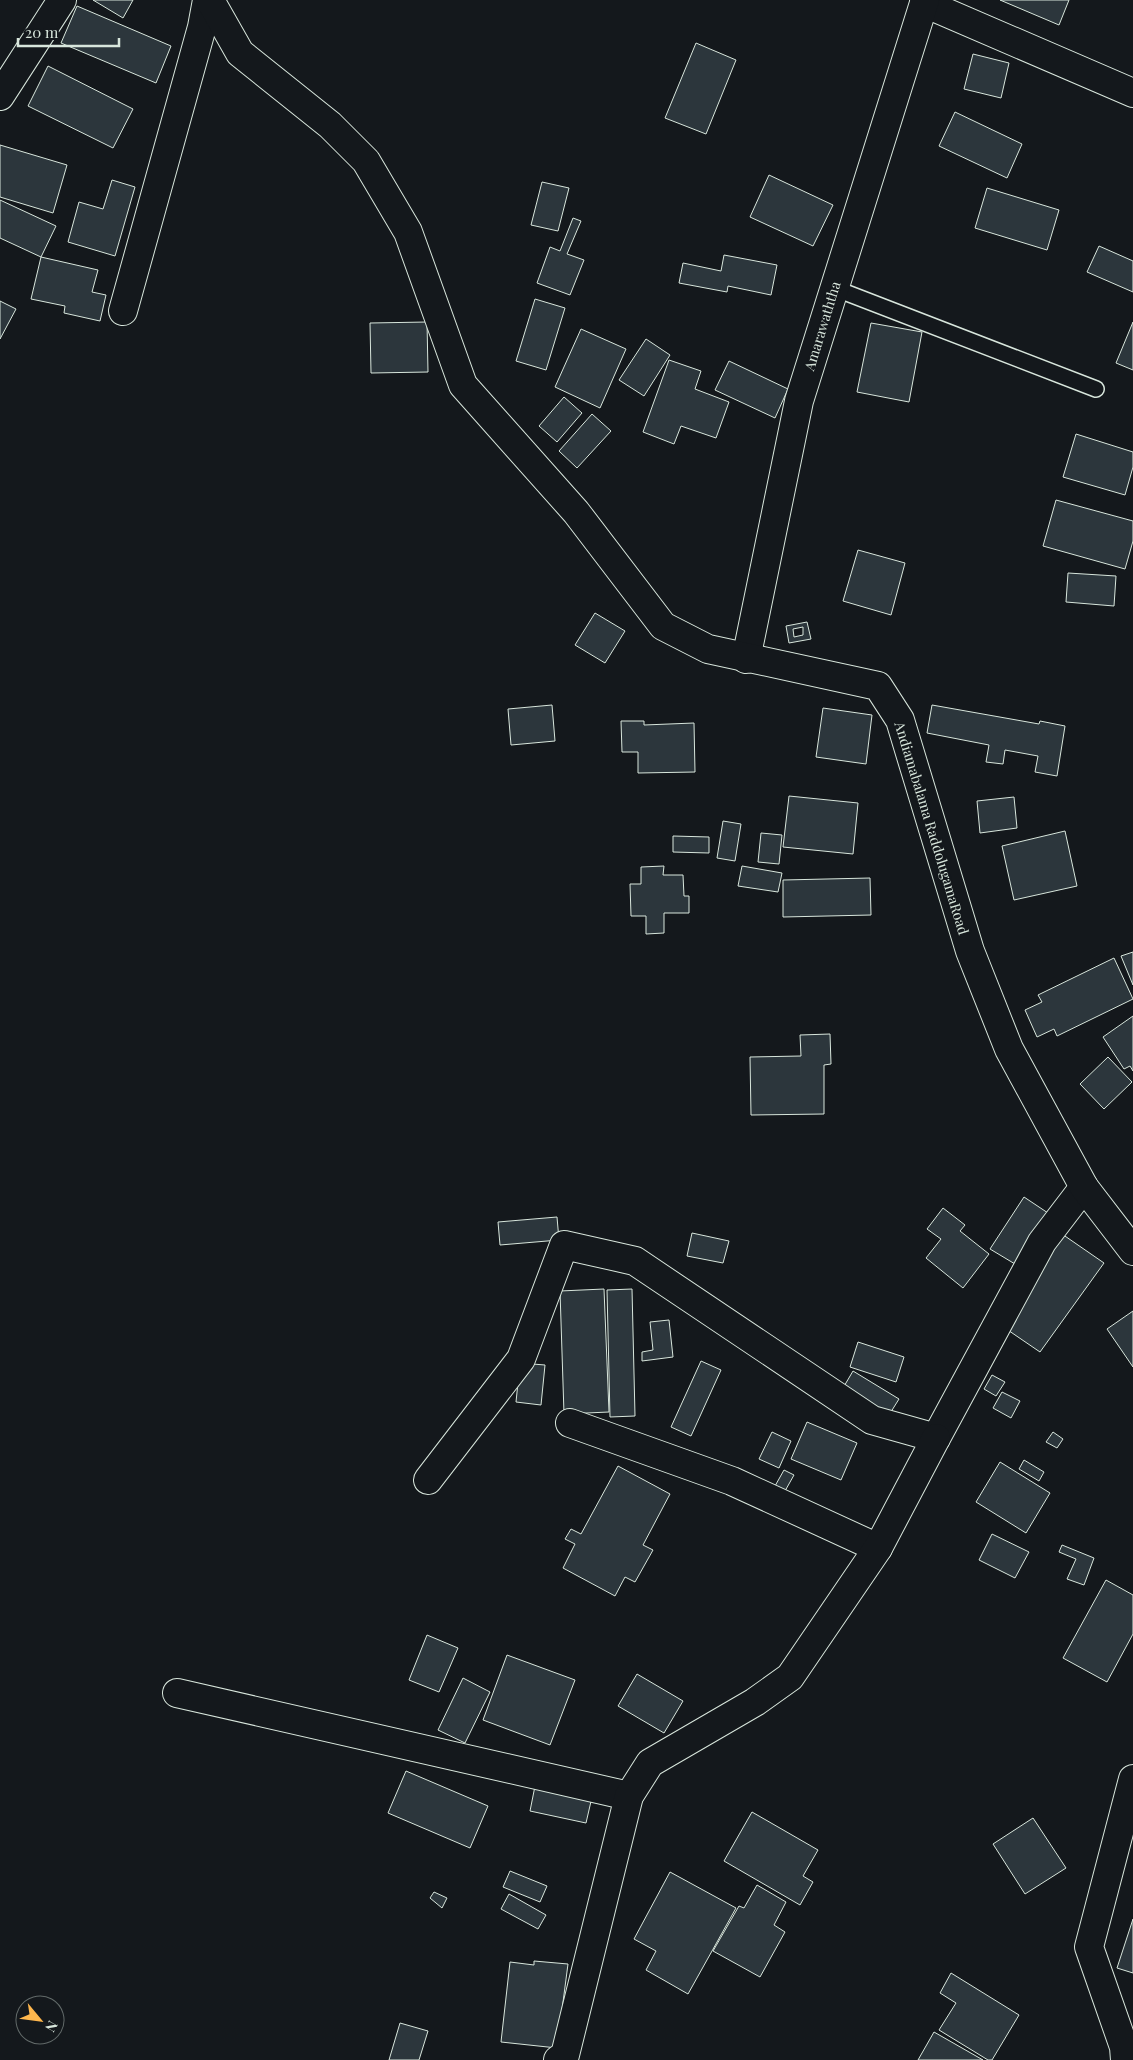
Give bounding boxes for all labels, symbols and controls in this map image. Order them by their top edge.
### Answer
scale bar [18,15,119,47]
text: 20 m [25,22,59,42]
street label: Amarawaththa [799,279,845,374]
street label: Andiamabalama RaddolugamaRoad [890,718,974,937]
north arrow [15,1995,65,2045]
text: N [41,2018,63,2036]

